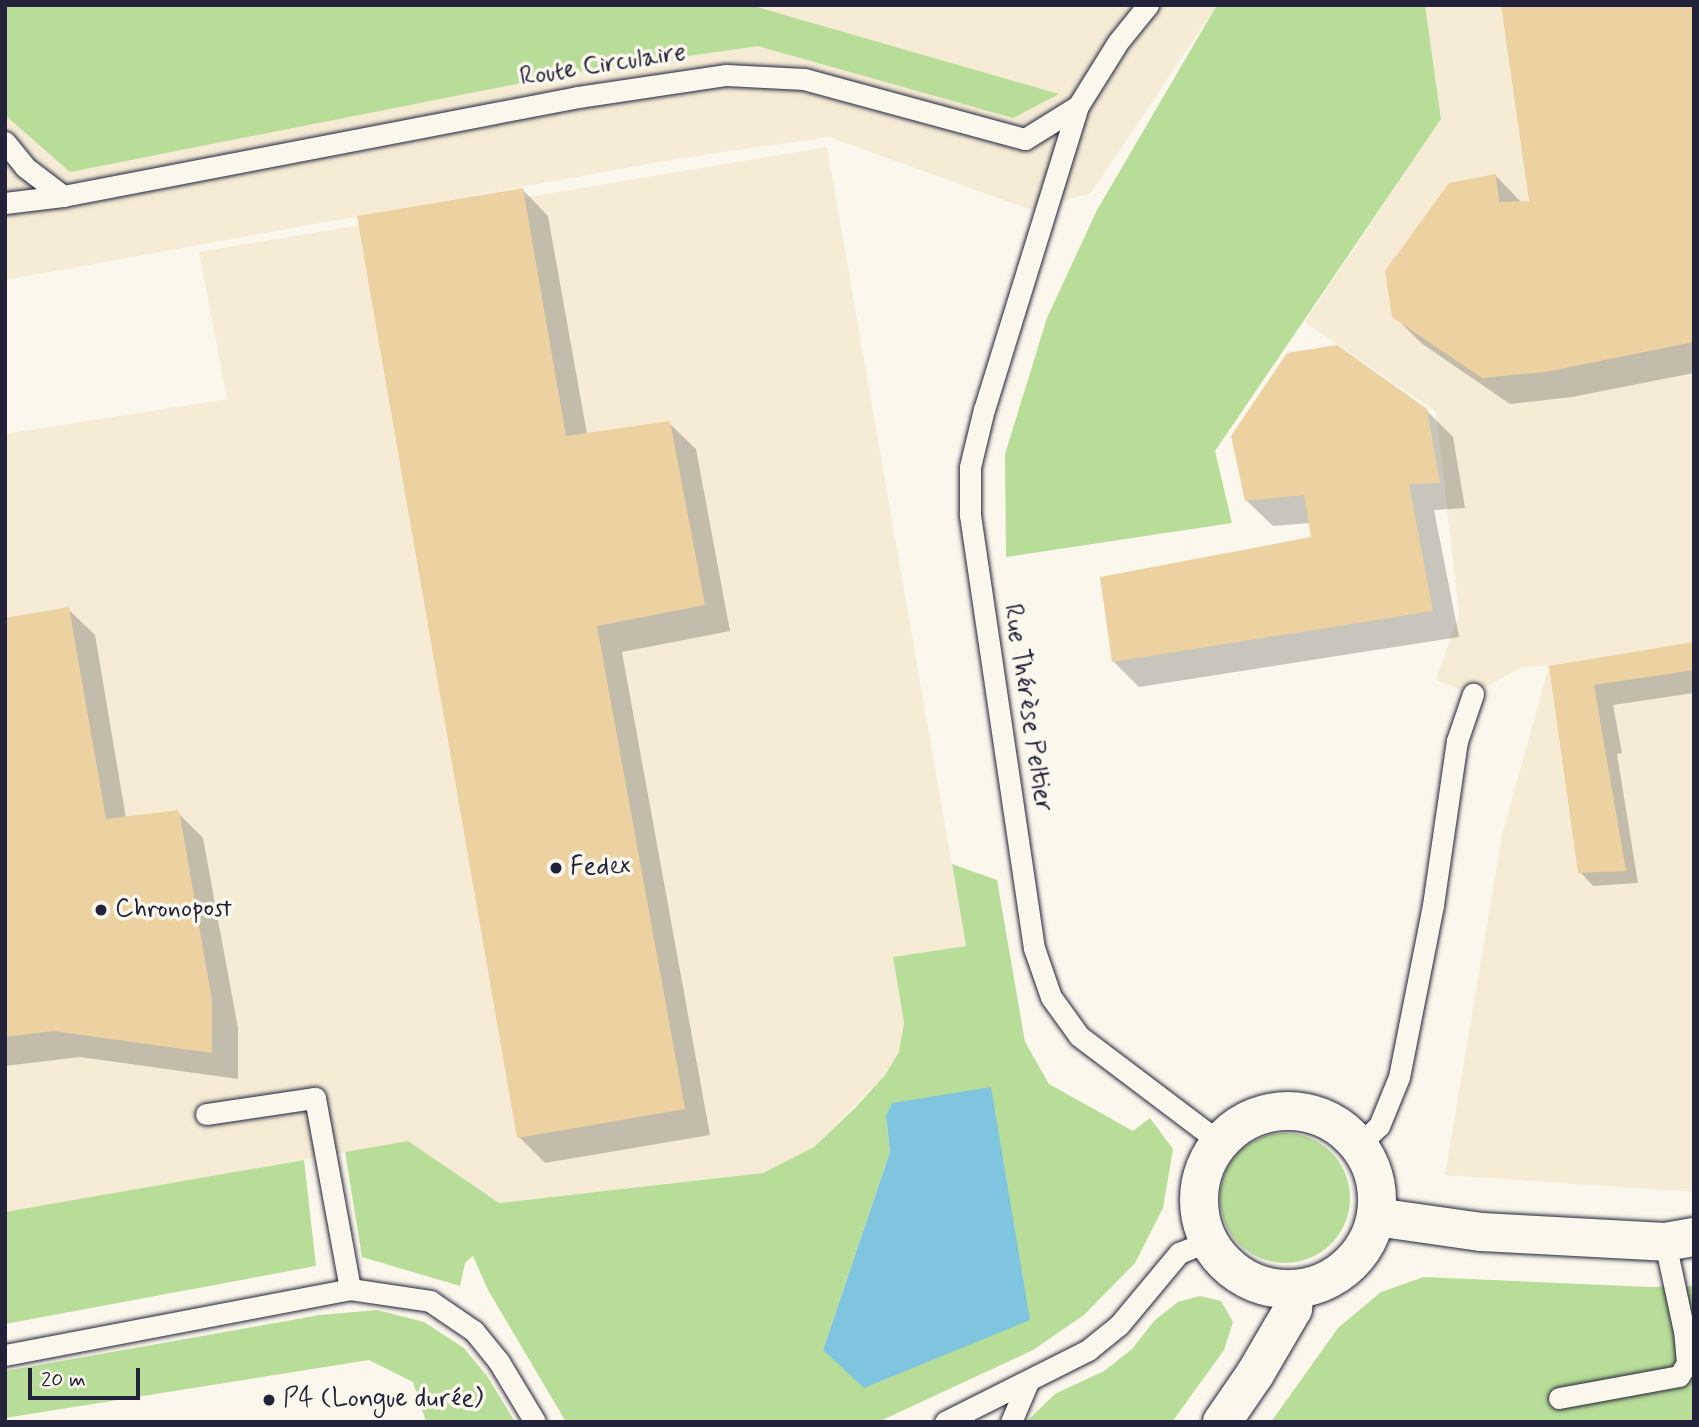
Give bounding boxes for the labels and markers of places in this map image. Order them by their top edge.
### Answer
place label: Fedex [570,852,630,884]
marker: Fedex [548,860,564,876]
place label: Chronopost [115,894,232,926]
marker: Chronopost [93,902,109,918]
place label: P4 (Longue durée) [283,1384,483,1416]
marker: P4 (Longue durée) [261,1392,277,1408]

